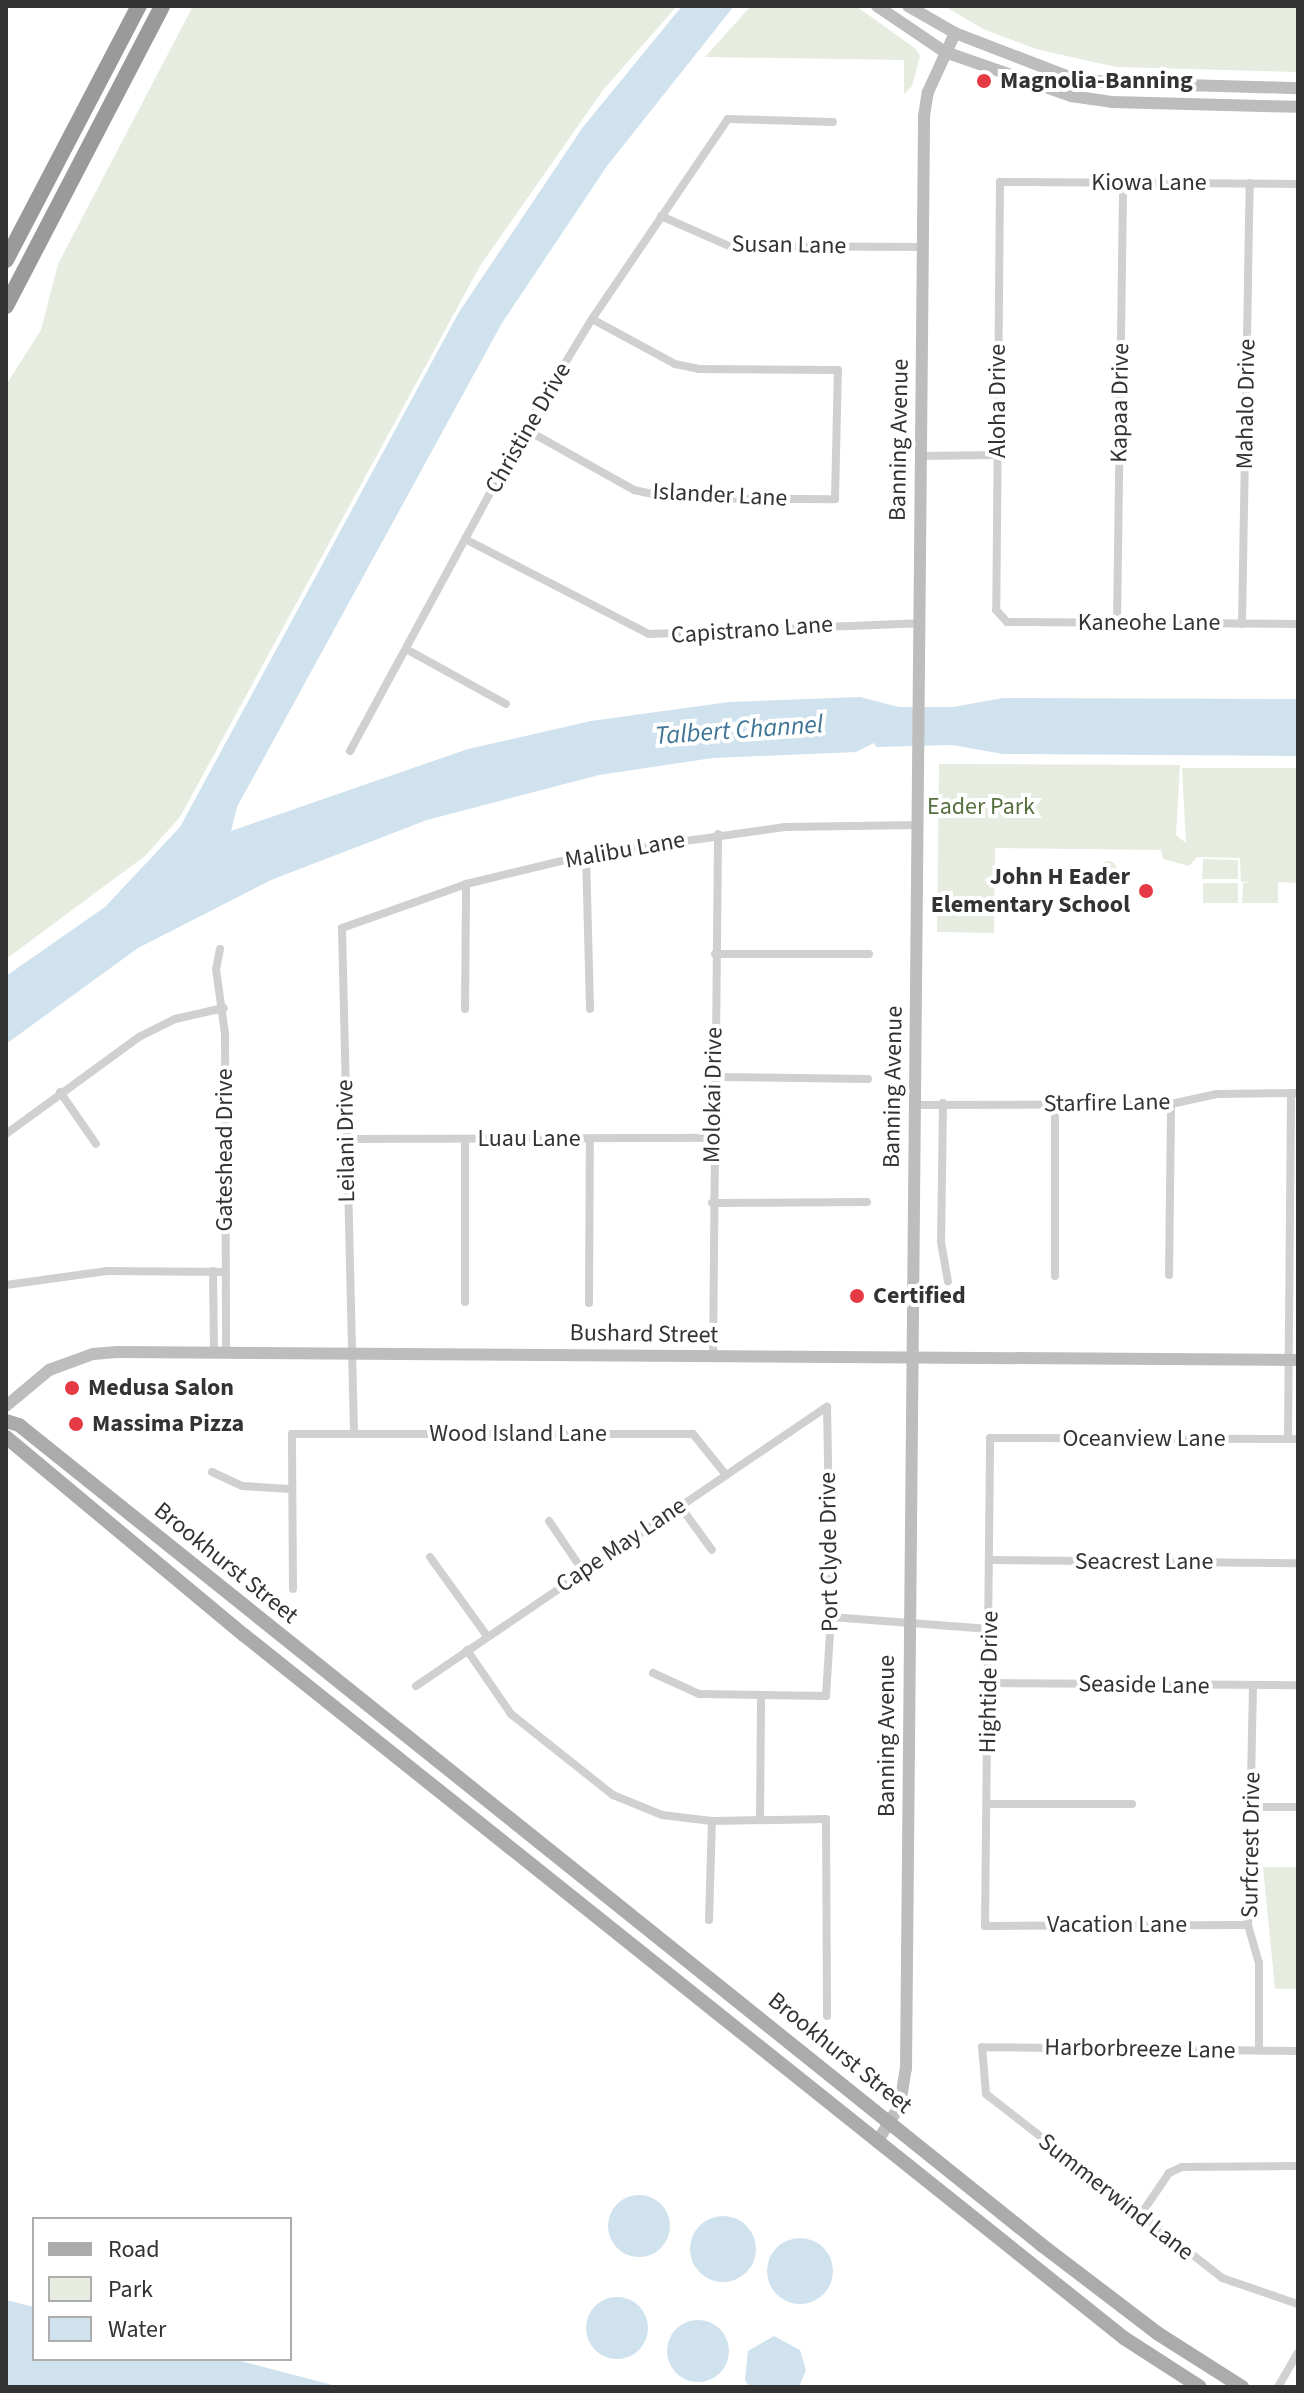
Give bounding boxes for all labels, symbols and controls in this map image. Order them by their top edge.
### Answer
place label: Magnolia-Banning [1000,67,1193,95]
marker: Magnolia-Banning [975,72,993,90]
street label: Kiowa Lane [1091,169,1207,197]
street label: Susan Lane [731,230,847,260]
street label: Mahalo Drive [1230,338,1262,470]
street label: Kapaa Drive [1105,343,1135,463]
street label: Aloha Drive [984,344,1012,458]
street label: Christine Drive [479,357,577,499]
street label: Banning Avenue [883,359,915,521]
street label: Islander Lane [652,477,788,513]
street label: Kaneohe Lane [1078,609,1220,637]
street label: Capistrano Lane [670,610,834,650]
water label: Talbert Channel [654,709,824,751]
park label: Eader Park [927,793,1035,821]
street label: Malibu Lane [563,825,687,875]
place label: John H Eader Elementary School [931,863,1130,919]
marker: John H Eader Elementary School [1137,882,1155,900]
street label: Banning Avenue [877,1006,909,1168]
street label: Molokai Drive [697,1027,729,1163]
street label: Gateshead Drive [211,1068,239,1232]
street label: Leilani Drive [331,1079,361,1203]
street label: Starfire Lane [1043,1087,1171,1119]
street label: Luau Lane [477,1125,581,1153]
place label: Certified [873,1282,966,1310]
marker: Certified [848,1287,866,1305]
street label: Bushard Street [569,1318,719,1350]
place label: Medusa Salon [88,1374,234,1402]
marker: Medusa Salon [63,1379,81,1397]
place label: Massima Pizza [92,1410,244,1438]
marker: Massima Pizza [67,1415,85,1433]
street label: Wood Island Lane [429,1420,607,1448]
street label: Oceanview Lane [1062,1425,1226,1453]
street label: Port Clyde Drive [813,1472,845,1632]
street label: Cape May Lane [551,1491,691,1599]
street label: Brookhurst Street [148,1496,304,1630]
street label: Seacrest Lane [1075,1548,1213,1576]
street label: Hightide Drive [973,1610,1005,1754]
street label: Banning Avenue [873,1655,901,1817]
street label: Seaside Lane [1078,1669,1210,1701]
street label: Surfcrest Drive [1235,1772,1267,1918]
street label: Vacation Lane [1047,1911,1187,1939]
street label: Brookhurst Street [762,1986,918,2120]
street label: Harborbreeze Lane [1044,2033,1236,2065]
street label: Summerwind Lane [1032,2127,1200,2267]
legend [32,2217,292,2361]
text: Road [108,2232,160,2267]
text: Park [108,2272,153,2307]
text: Water [108,2312,166,2347]

